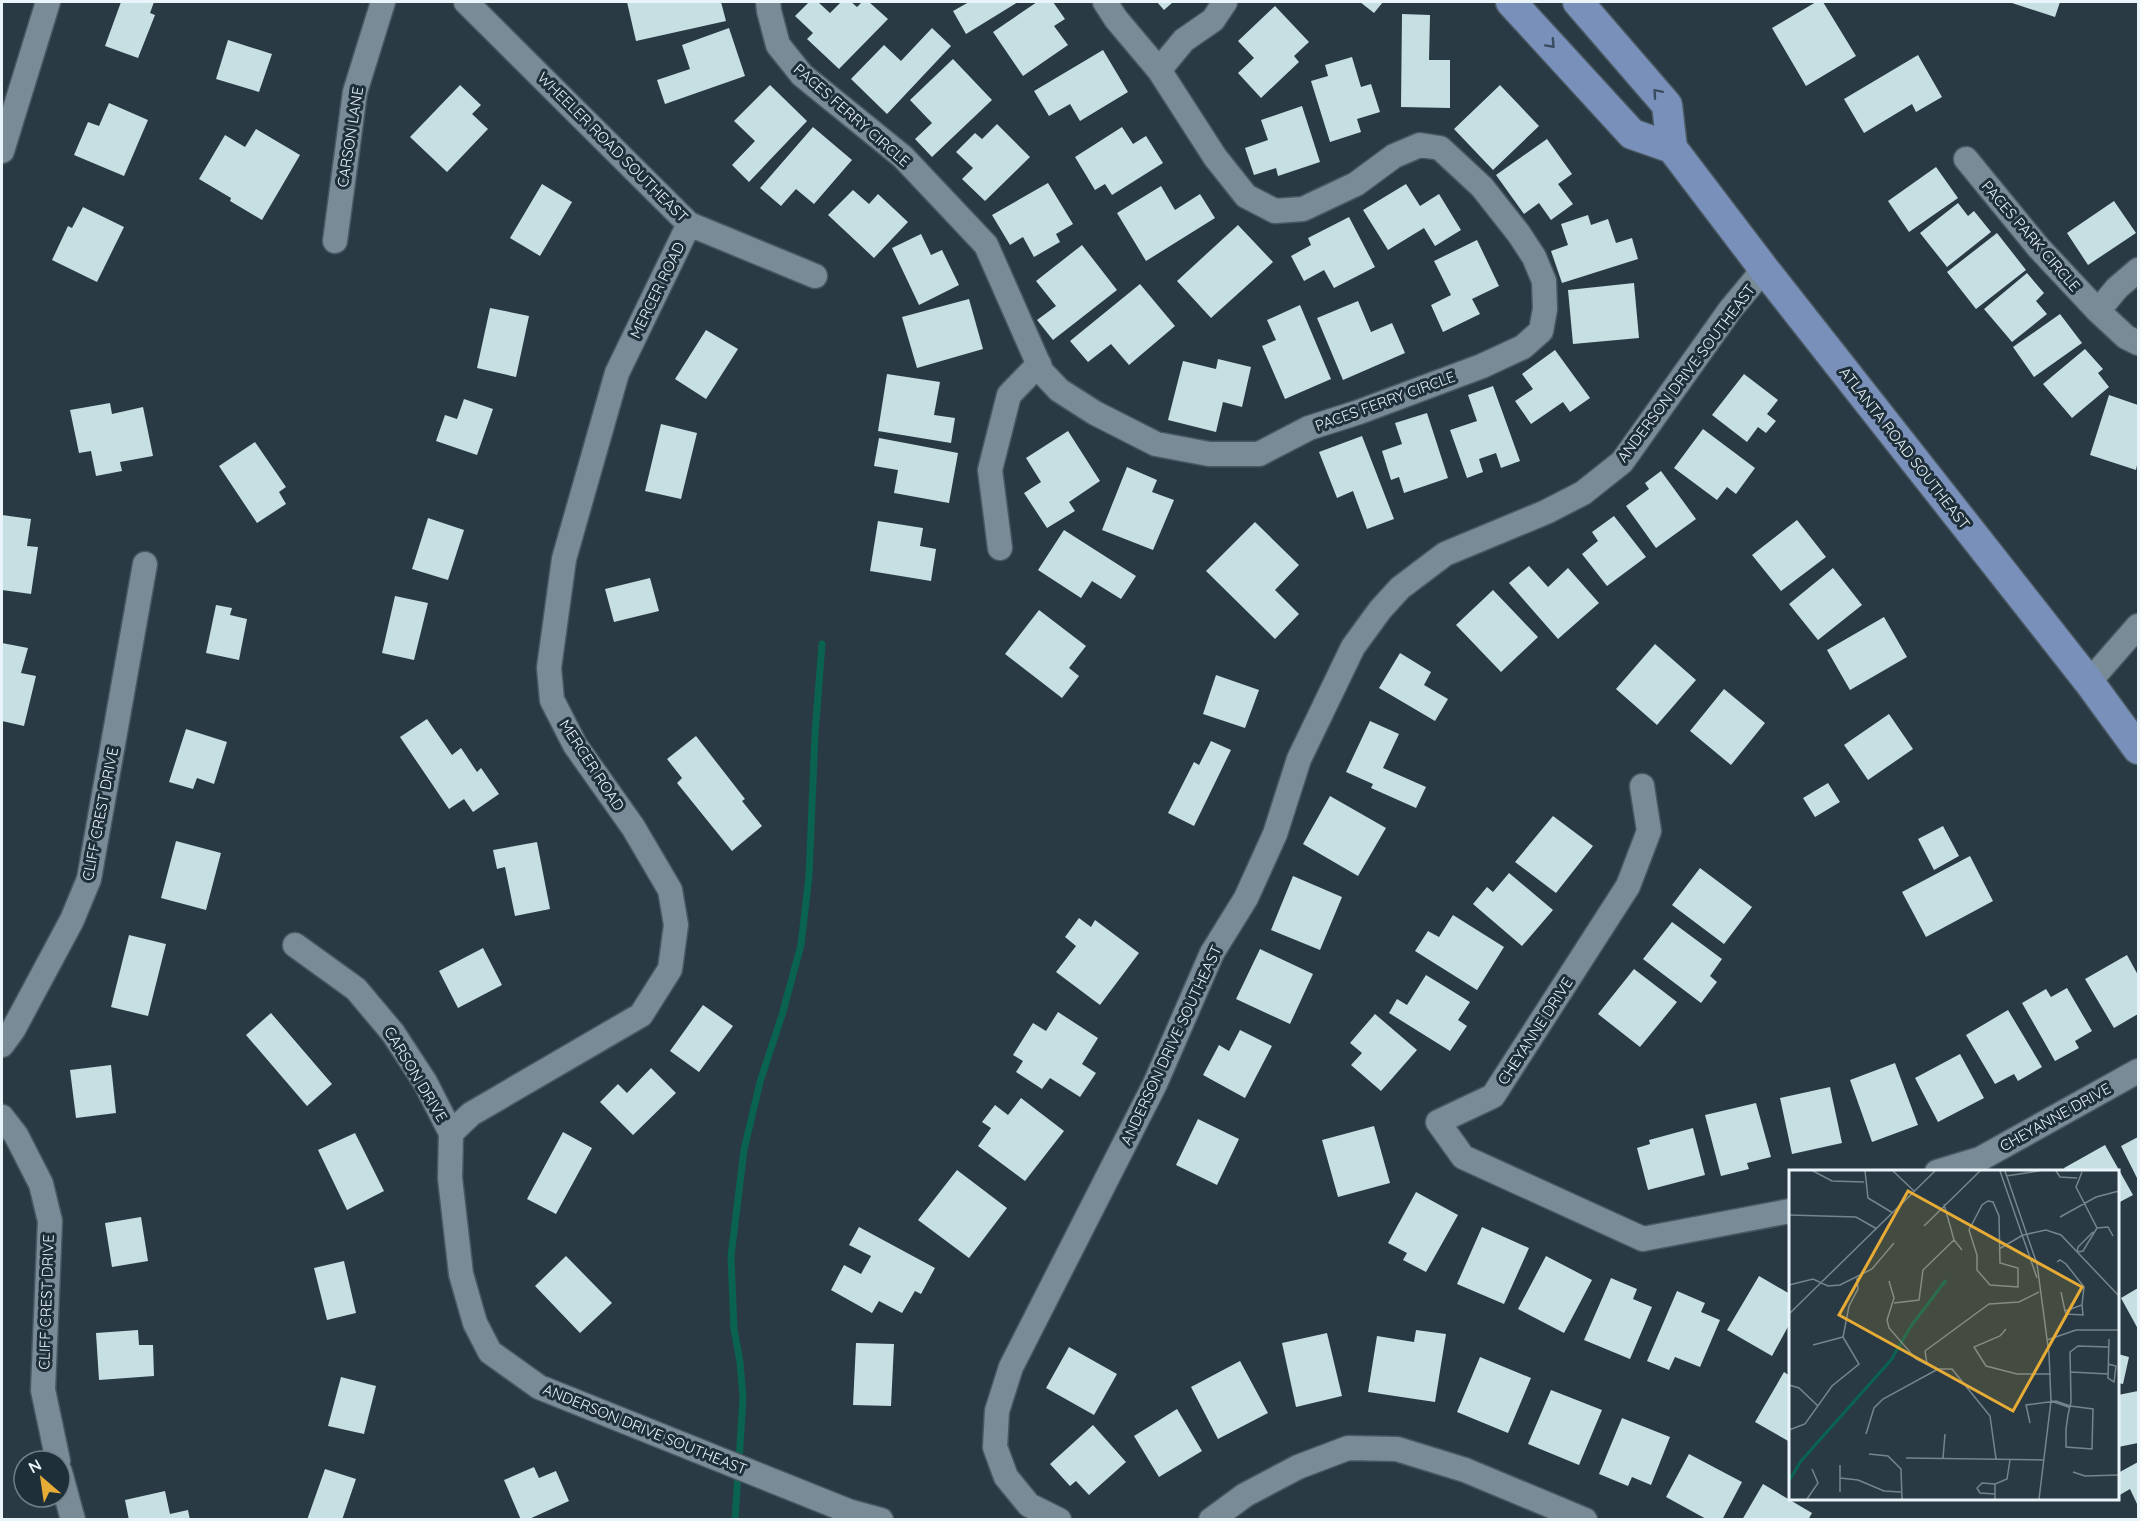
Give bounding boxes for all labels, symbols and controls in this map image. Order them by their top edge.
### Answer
one-way arrow [1544,37,1555,48]
street label: PACES FERRY CIRCLE [790,59,914,171]
street label: WHEELER ROAD SOUTHEAST [534,68,692,226]
street label: CARSON LANE [333,85,367,189]
one-way arrow [1654,89,1665,100]
street label: PACES PARK CIRCLE [1978,177,2084,295]
street label: MERCER ROAD [625,238,689,341]
street label: ANDERSON DRIVE SOUTHEAST [1613,280,1759,466]
street label: ATLANTA ROAD SOUTHEAST [1836,363,1974,533]
street label: PACES FERRY CIRCLE [1312,367,1458,435]
street label: MERCER ROAD [555,716,629,814]
street label: CLIFF CREST DRIVE [78,746,122,882]
street label: ANDERSON DRIVE SOUTHEAST [1116,942,1226,1148]
street label: CHEYANNE DRIVE [1493,974,1577,1088]
street label: CARSON DRIVE [380,1023,452,1125]
street label: CHEYANNE DRIVE [1996,1079,2114,1155]
inset map [1789,1170,2119,1500]
street label: CLIFF CREST DRIVE [34,1234,58,1370]
street label: ANDERSON DRIVE SOUTHEAST [540,1379,750,1479]
north arrow [12,1449,72,1509]
text: N [25,1454,45,1477]

